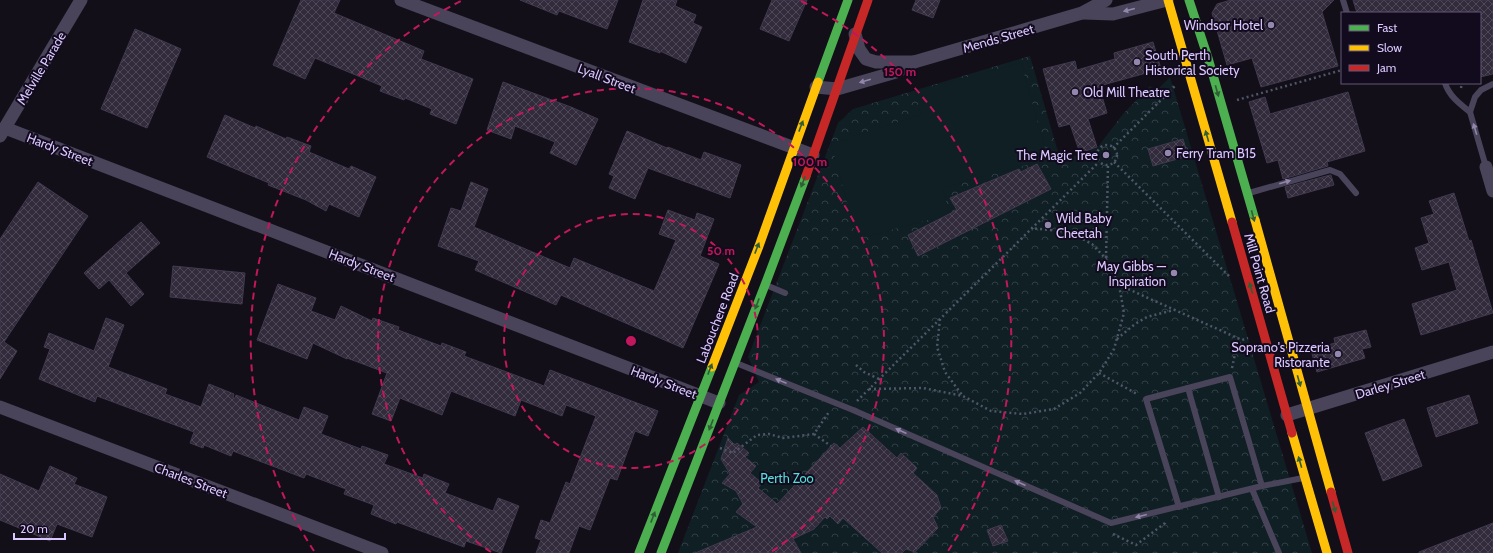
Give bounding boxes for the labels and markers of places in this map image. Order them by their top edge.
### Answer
place label: Windsor Hotel [1184,17,1263,33]
marker: Windsor Hotel [1266,20,1276,30]
place label: South Perth Historical Society [1145,47,1240,78]
marker: South Perth Historical Society [1132,57,1142,67]
place label: Old Mill Theatre [1083,84,1170,100]
marker: Old Mill Theatre [1070,87,1080,97]
place label: Ferry Tram B15 [1176,145,1256,161]
place label: The Magic Tree [1016,147,1098,163]
marker: Ferry Tram B15 [1163,148,1173,158]
marker: The Magic Tree [1101,150,1111,160]
place label: Wild Baby Cheetah [1056,210,1112,241]
marker: Wild Baby Cheetah [1043,220,1053,230]
place label: May Gibbs — Inspiration [1097,258,1167,289]
marker: May Gibbs — Inspiration [1169,268,1179,278]
centre of rings [624,334,638,348]
place label: Soprano's Pizzeria Ristorante [1231,339,1331,370]
marker: Soprano's Pizzeria Ristorante [1333,349,1343,359]

